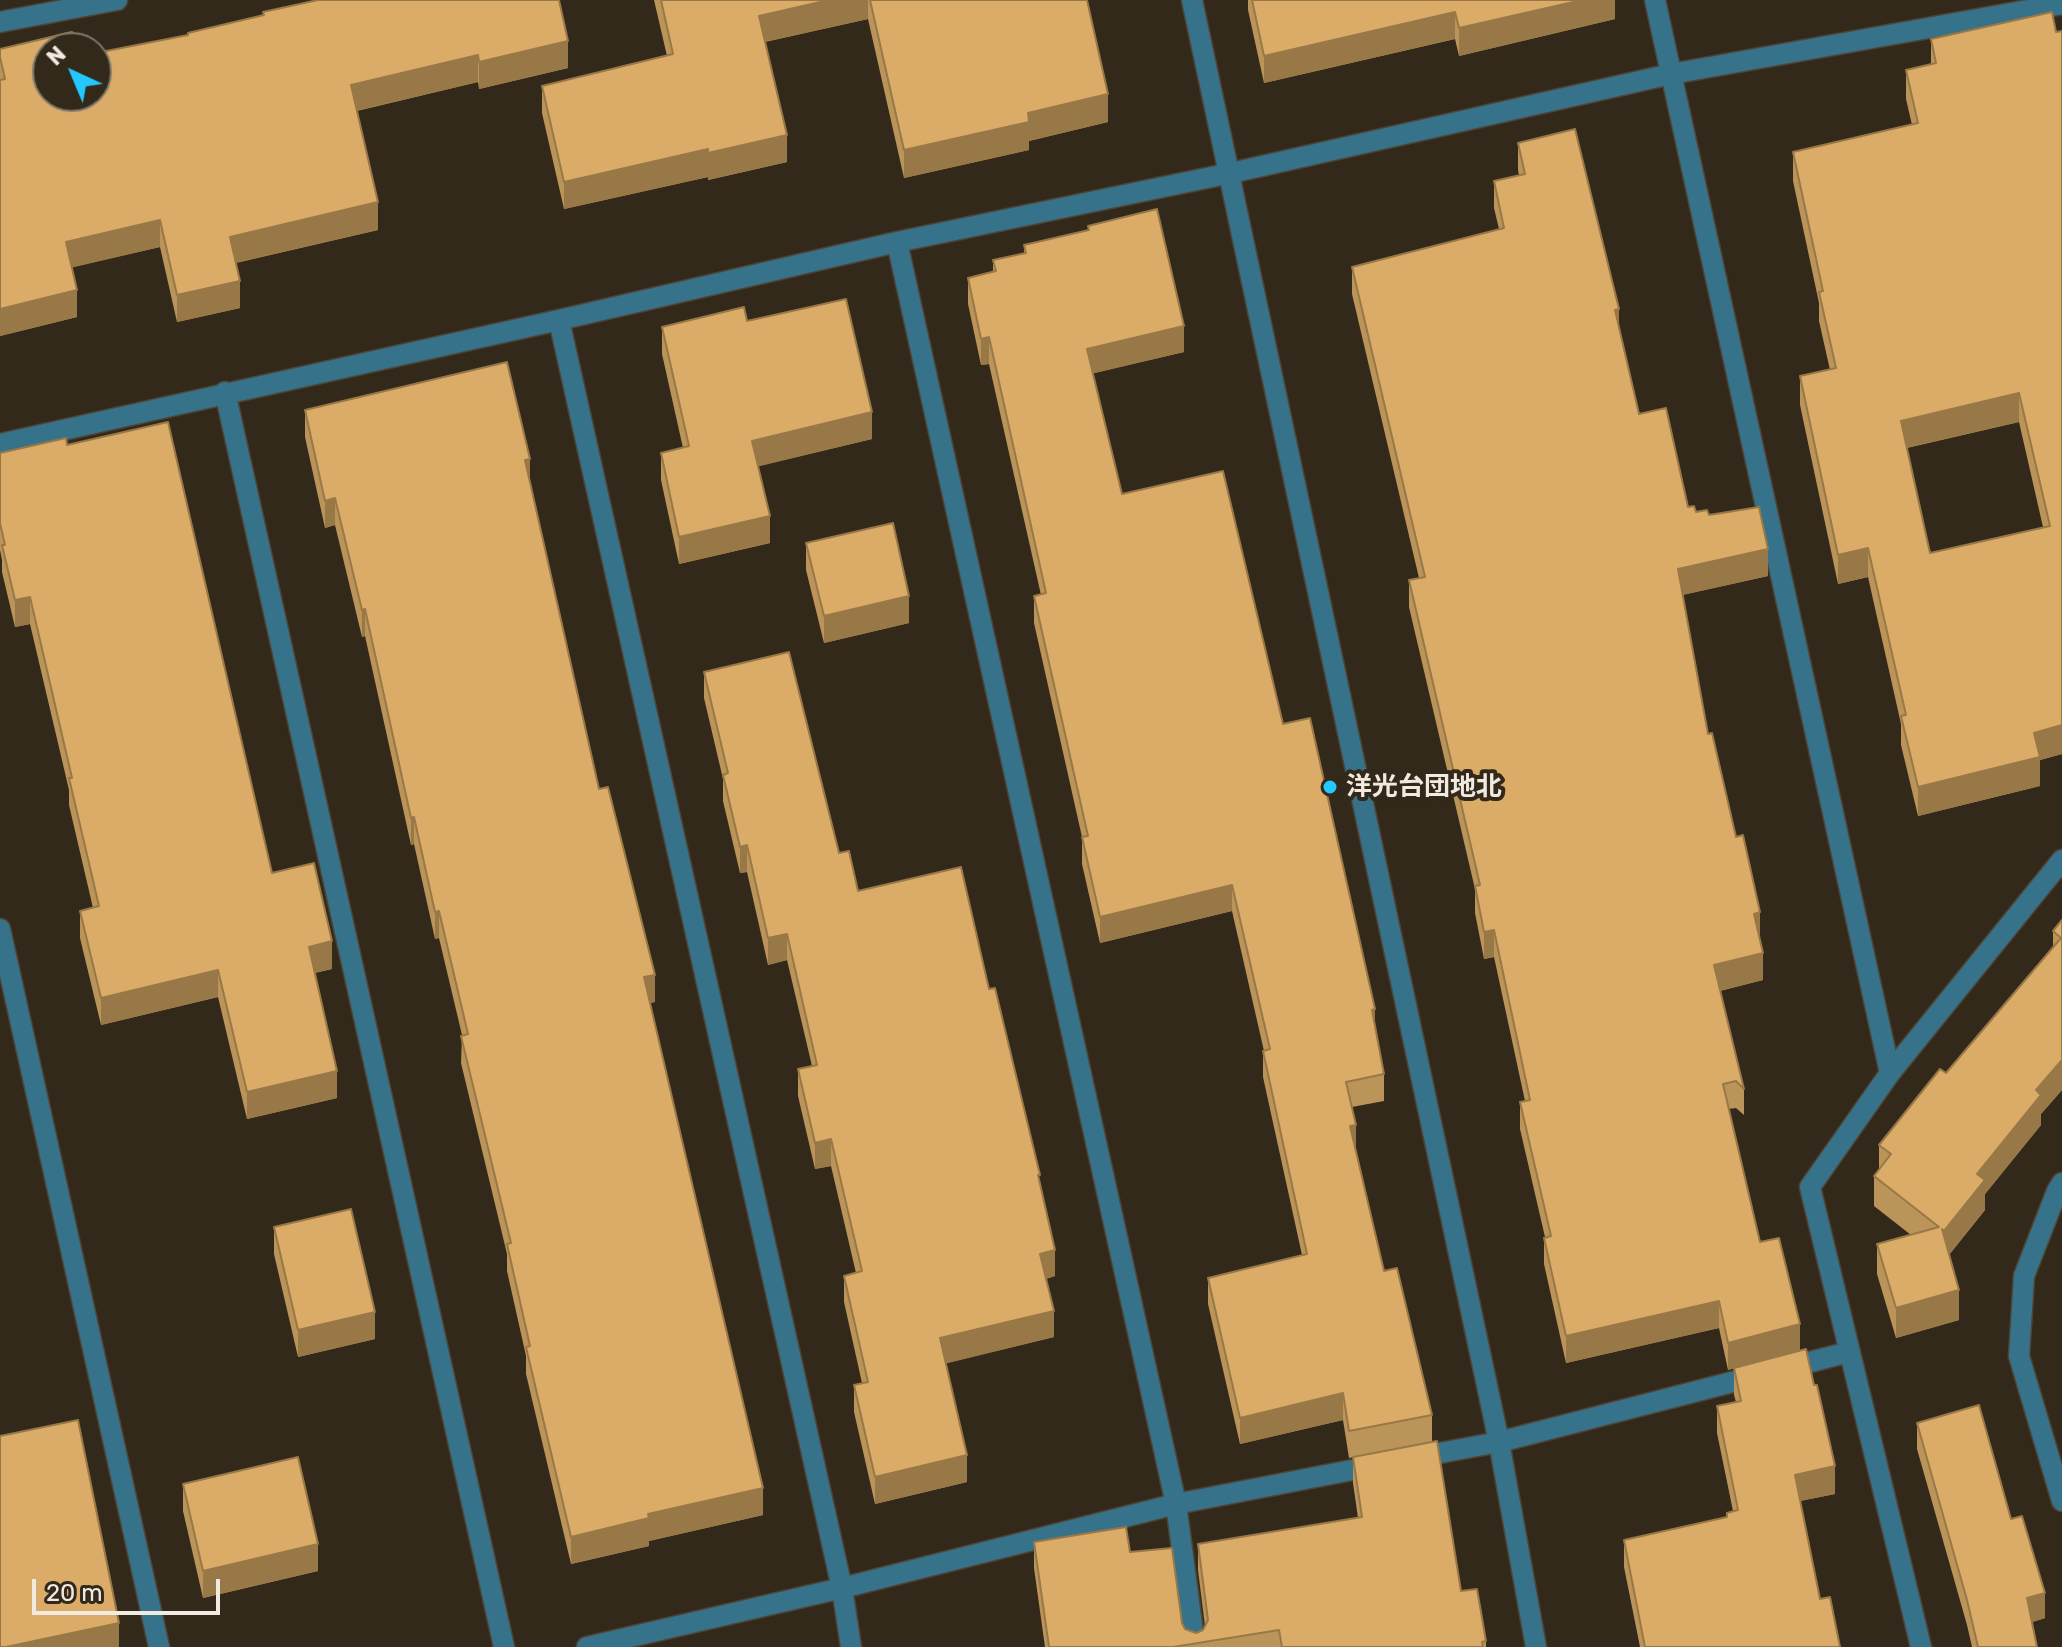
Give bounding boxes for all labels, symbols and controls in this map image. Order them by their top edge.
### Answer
north arrow [32,32,112,112]
text: N [41,41,71,71]
place label: 洋光台団地北 [1346,771,1502,803]
marker: 洋光台団地北 [1321,778,1339,796]
scale bar [36,1563,224,1613]
text: 20 m [46,1579,103,1607]

